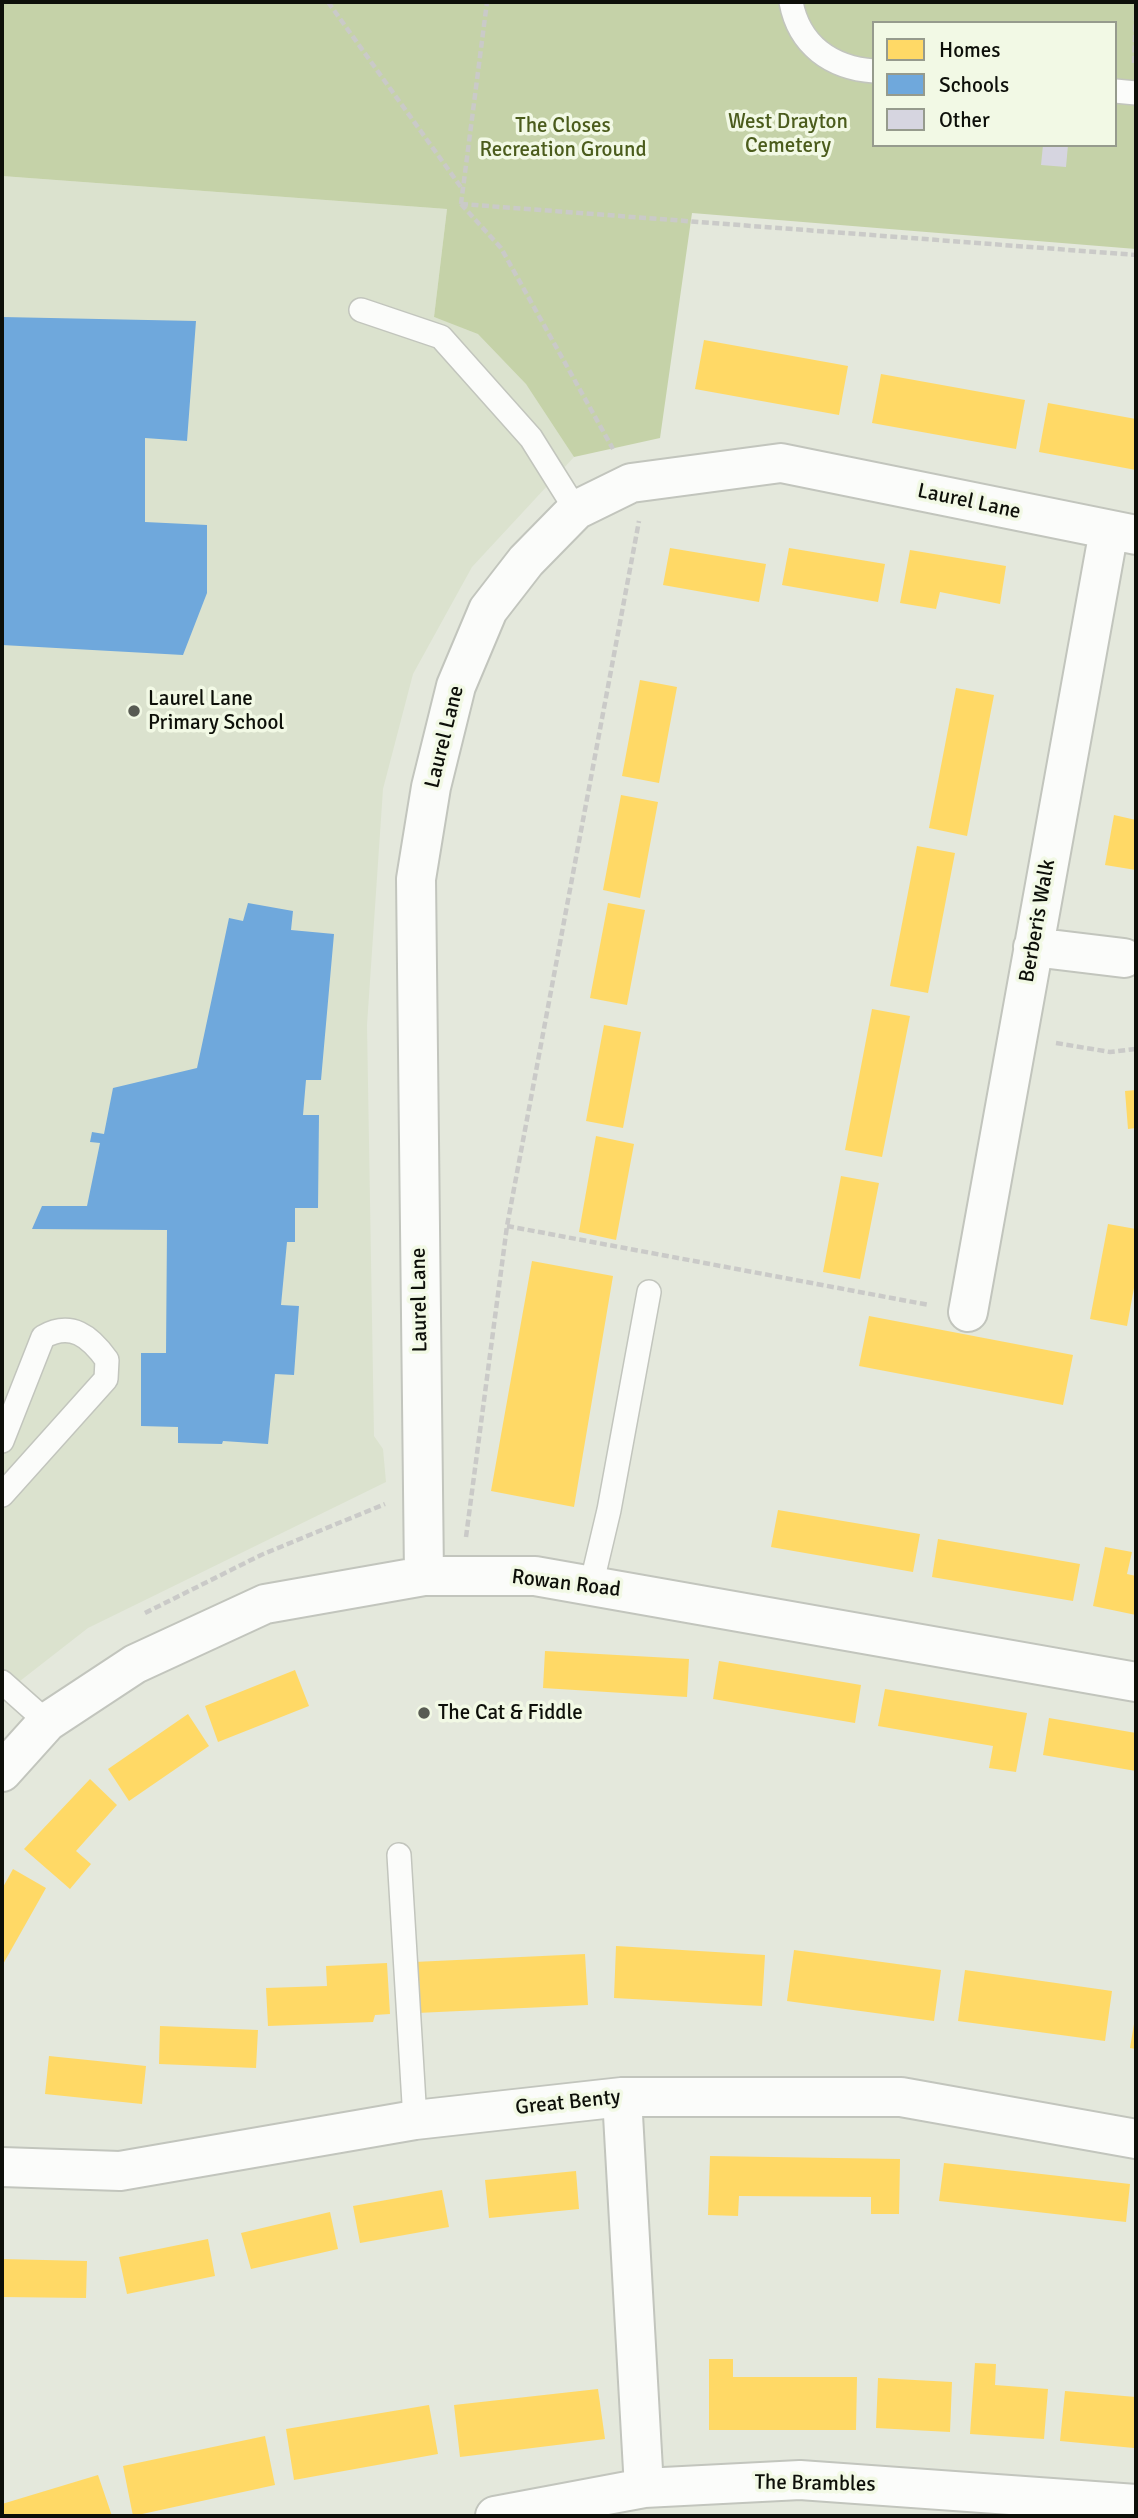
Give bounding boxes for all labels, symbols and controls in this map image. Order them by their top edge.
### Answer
legend [872,21,1117,147]
text: Homes [939,37,1001,63]
text: Schools [939,72,1009,98]
text: Other [939,107,990,133]
park label: West Drayton Cemetery [728,109,848,159]
park label: The Closes Recreation Ground [479,113,647,163]
street label: Laurel Lane [915,479,1023,525]
street label: Laurel Lane [420,683,470,791]
place label: Laurel Lane Primary School [148,686,284,736]
marker: Laurel Lane Primary School [126,703,142,719]
street label: Berberis Walk [1015,857,1061,985]
street label: Laurel Lane [406,1247,434,1353]
street label: Rowan Road [510,1565,622,1603]
place label: The Cat & Fiddle [438,1700,583,1726]
marker: The Cat & Fiddle [416,1705,432,1721]
street label: Great Benty [514,2085,622,2121]
street label: The Brambles [754,2470,876,2498]

